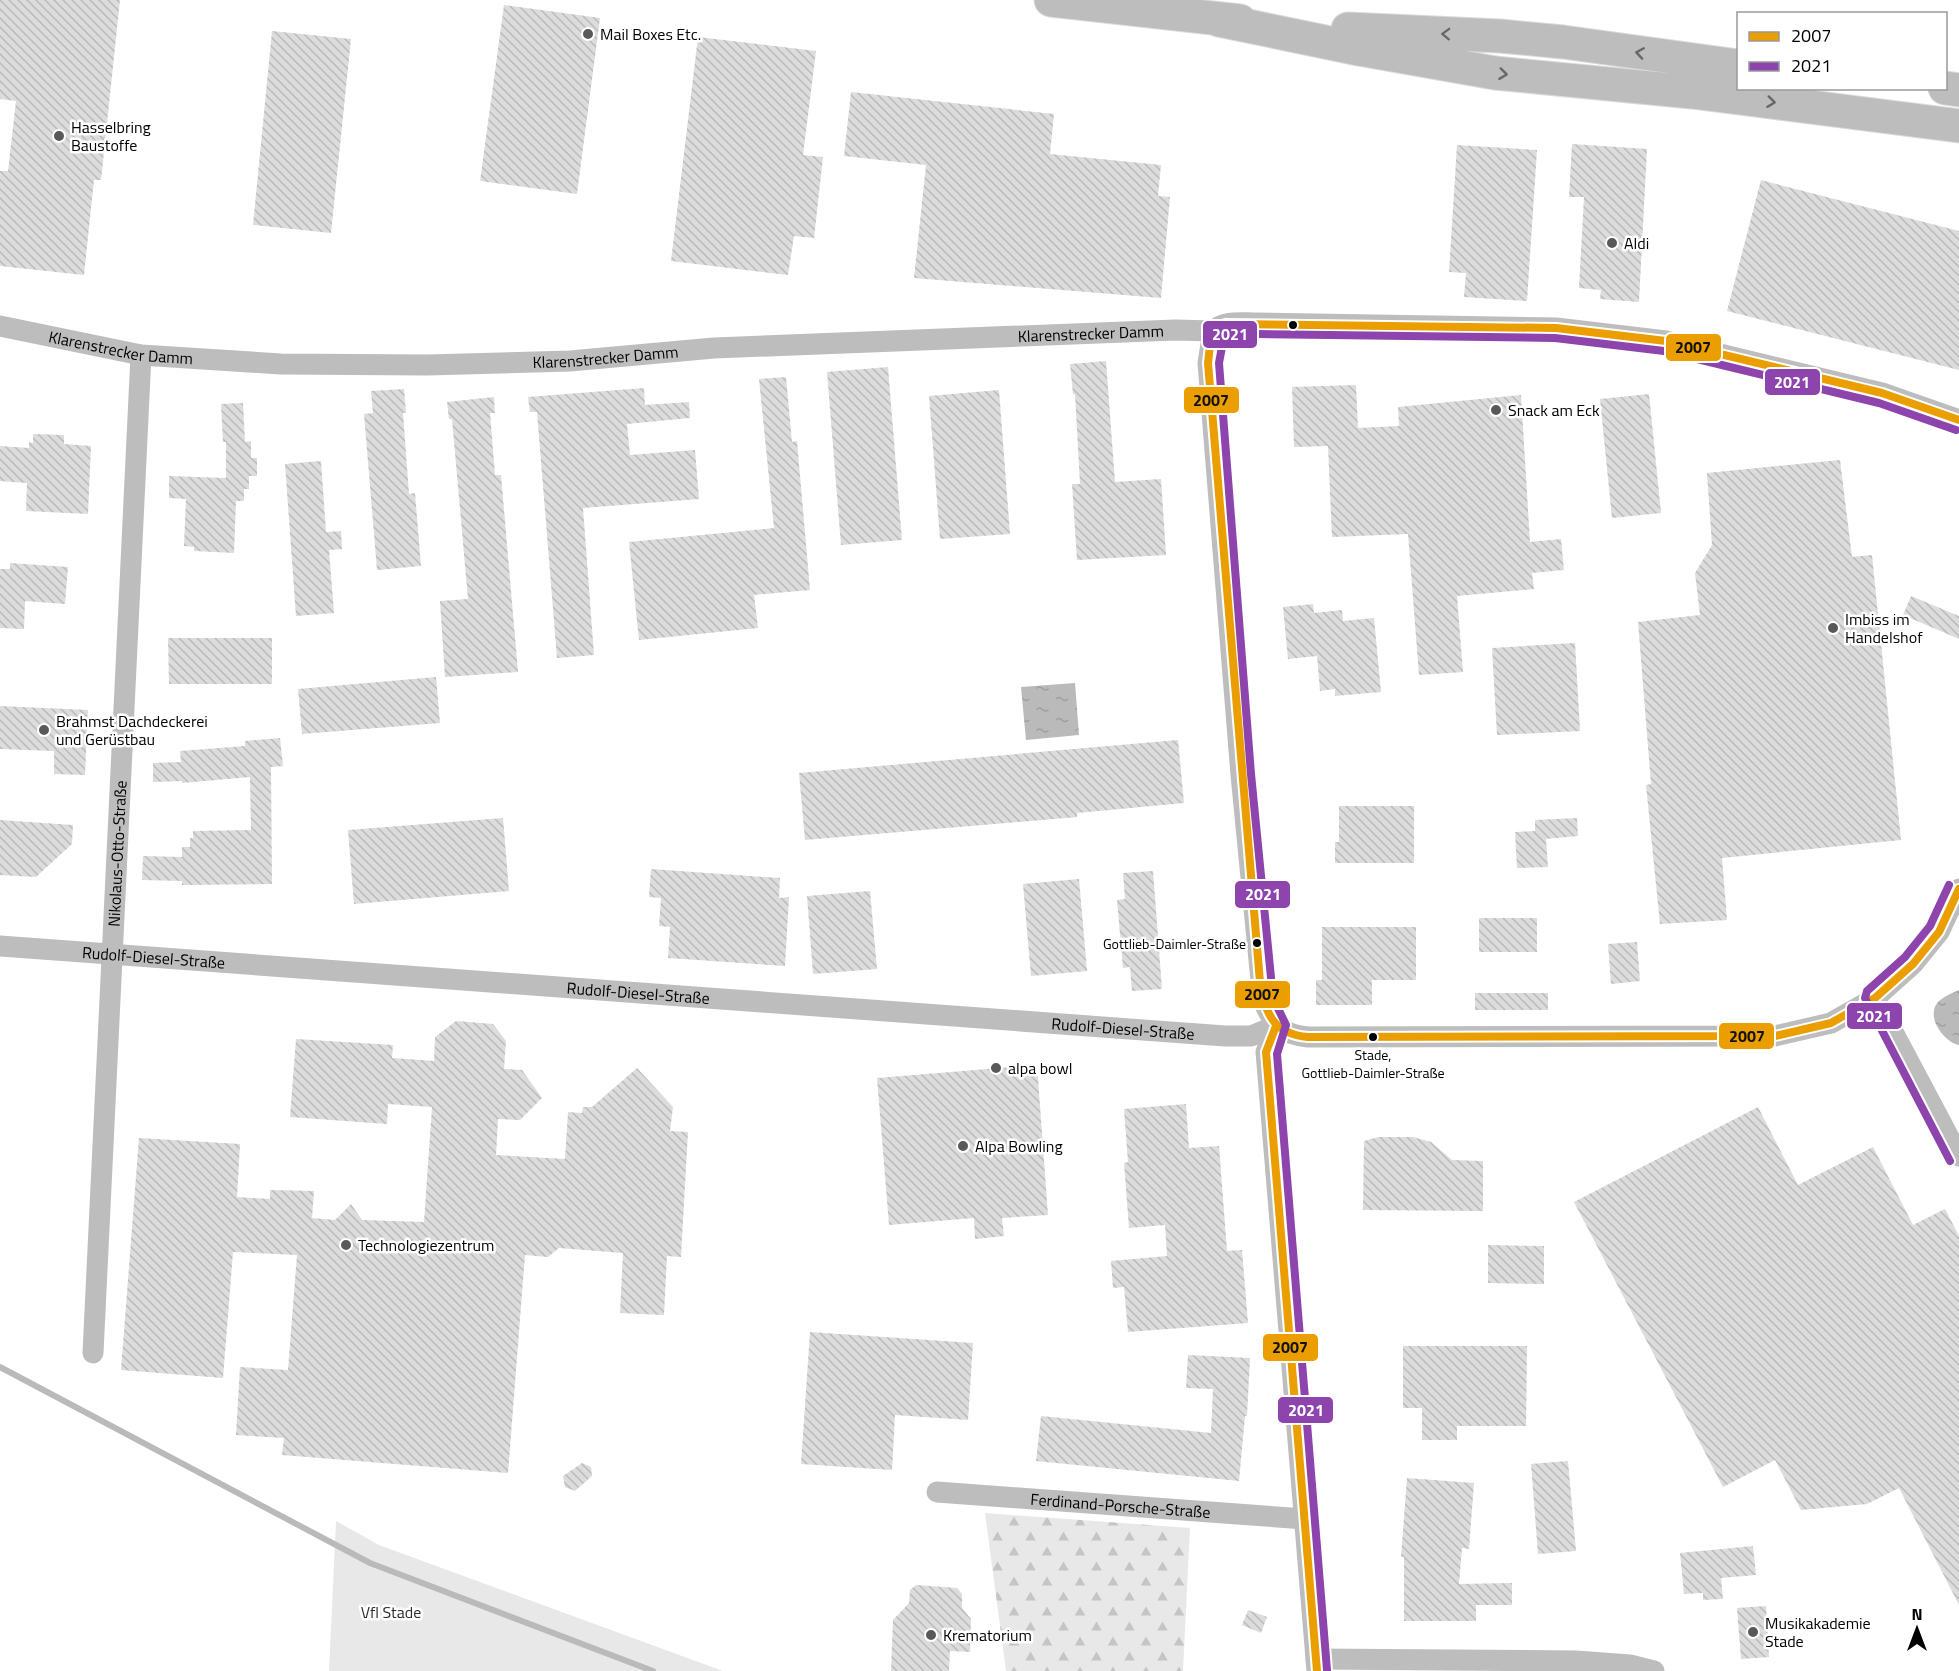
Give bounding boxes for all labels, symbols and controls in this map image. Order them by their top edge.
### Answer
legend [1737,12,1947,90]
place label: Mail Boxes Etc. [600,22,701,46]
text: 2007 [1791,22,1831,49]
marker: Mail Boxes Etc. [581,27,595,41]
one-way arrow [1442,27,1451,40]
one-way arrow [1636,48,1645,60]
text: 2021 [1791,52,1831,79]
one-way arrow [1498,67,1508,79]
one-way arrow [1766,96,1775,108]
place label: Hasselbring Baustoffe [71,115,151,157]
marker: Hasselbring Baustoffe [52,129,66,143]
place label: Aldi [1624,231,1649,255]
marker: Aldi [1605,236,1619,250]
street label: Klarenstrecker Damm [1017,318,1164,348]
unlabelled marker [1287,319,1299,331]
line badge: 2021 [1202,320,1258,349]
text: 2021 [1212,322,1248,346]
street label: Klarenstrecker Damm [46,324,194,370]
line badge: 2007 [1665,333,1722,362]
text: 2007 [1675,335,1711,359]
street label: Klarenstrecker Damm [532,339,679,374]
line badge: 2021 [1764,368,1821,396]
text: 2021 [1774,370,1810,394]
line badge: 2007 [1183,386,1240,414]
text: 2007 [1193,388,1229,412]
place label: Snack am Eck [1508,398,1600,422]
marker: Snack am Eck [1489,403,1503,417]
place label: Imbiss im Handelshof [1845,607,1923,649]
marker: Imbiss im Handelshof [1826,621,1840,635]
place label: Brahmst Dachdeckerei und Gerüstbau [56,709,208,751]
marker: Brahmst Dachdeckerei und Gerüstbau [37,723,51,737]
street label: Nikolaus-Otto-Straße [102,780,133,927]
line badge: 2021 [1234,880,1291,909]
text: 2021 [1245,882,1281,906]
place label: Gottlieb-Daimler-Straße [1103,933,1246,954]
marker: Gottlieb-Daimler-Straße [1251,937,1263,949]
street label: Rudolf-Diesel-Straße [81,940,226,975]
street label: Rudolf-Diesel-Straße [566,976,711,1010]
line badge: 2007 [1234,980,1291,1009]
text: 2007 [1244,982,1280,1006]
line badge: 2021 [1846,1002,1903,1030]
text: 2021 [1856,1004,1892,1028]
street label: Rudolf-Diesel-Straße [1051,1011,1195,1046]
line badge: 2007 [1718,1022,1775,1050]
text: 2007 [1729,1024,1765,1048]
marker: Stade, Gottlieb-Daimler-Straße [1367,1031,1379,1043]
place label: Stade, Gottlieb-Daimler-Straße [1301,1044,1445,1083]
place label: alpa bowl [1008,1056,1072,1080]
marker: alpa bowl [989,1061,1003,1075]
place label: Alpa Bowling [975,1134,1063,1158]
marker: Alpa Bowling [956,1139,970,1153]
place label: Technologiezentrum [358,1233,494,1257]
marker: Technologiezentrum [339,1238,353,1252]
line badge: 2007 [1262,1333,1319,1362]
text: 2007 [1272,1335,1308,1359]
line badge: 2021 [1277,1396,1334,1424]
text: 2021 [1288,1398,1324,1422]
street label: Ferdinand-Porsche-Straße [1030,1487,1211,1524]
north arrow [1887,1599,1947,1659]
park label: Vfl Stade [361,1600,421,1624]
text: N [1911,1602,1923,1626]
place label: Musikakademie Stade [1765,1611,1871,1653]
place label: Krematorium [943,1623,1032,1647]
marker: Musikakademie Stade [1746,1625,1760,1639]
marker: Krematorium [924,1628,938,1642]

